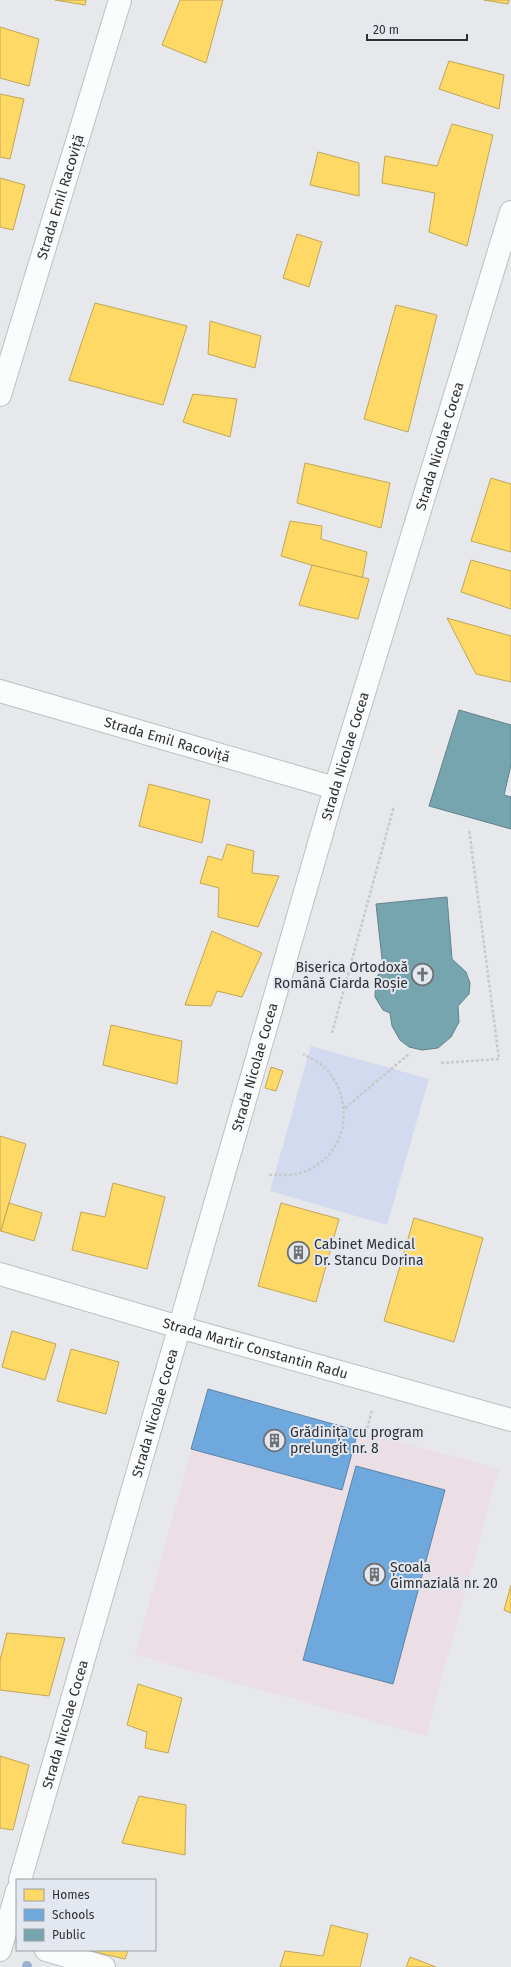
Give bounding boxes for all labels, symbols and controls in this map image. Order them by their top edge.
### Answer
scale bar [367,16,467,42]
text: 20 m [373,23,399,37]
street label: Strada Emil Racoviță [33,132,87,262]
street label: Strada Nicolae Cocea [412,380,467,512]
street label: Strada Nicolae Cocea [318,690,372,822]
street label: Strada Emil Racoviță [102,713,232,766]
place label: Biserica Ortodoxă Română Ciarda Roșie [274,959,408,993]
church icon: Biserica Ortodoxă Română Ciarda Roșie [410,962,436,988]
street label: Strada Nicolae Cocea [228,1001,281,1134]
place label: Cabinet Medical Dr. Stancu Dorina [314,1236,424,1269]
building icon: Cabinet Medical Dr. Stancu Dorina [286,1239,312,1265]
street label: Strada Martir Constantin Radu [161,1314,350,1382]
street label: Strada Nicolae Cocea [128,1347,181,1479]
place label: Grădinița cu program prelungit nr. 8 [290,1424,424,1457]
building icon: Grădinița cu program prelungit nr. 8 [262,1427,288,1453]
place label: Școala Gimnazială nr. 20 [390,1559,498,1592]
building icon: Școala Gimnazială nr. 20 [361,1562,387,1588]
street label: Strada Nicolae Cocea [38,1658,92,1791]
legend [16,1879,156,1951]
text: Homes [52,1888,90,1902]
text: Schools [52,1908,95,1922]
text: Public [52,1928,86,1942]

